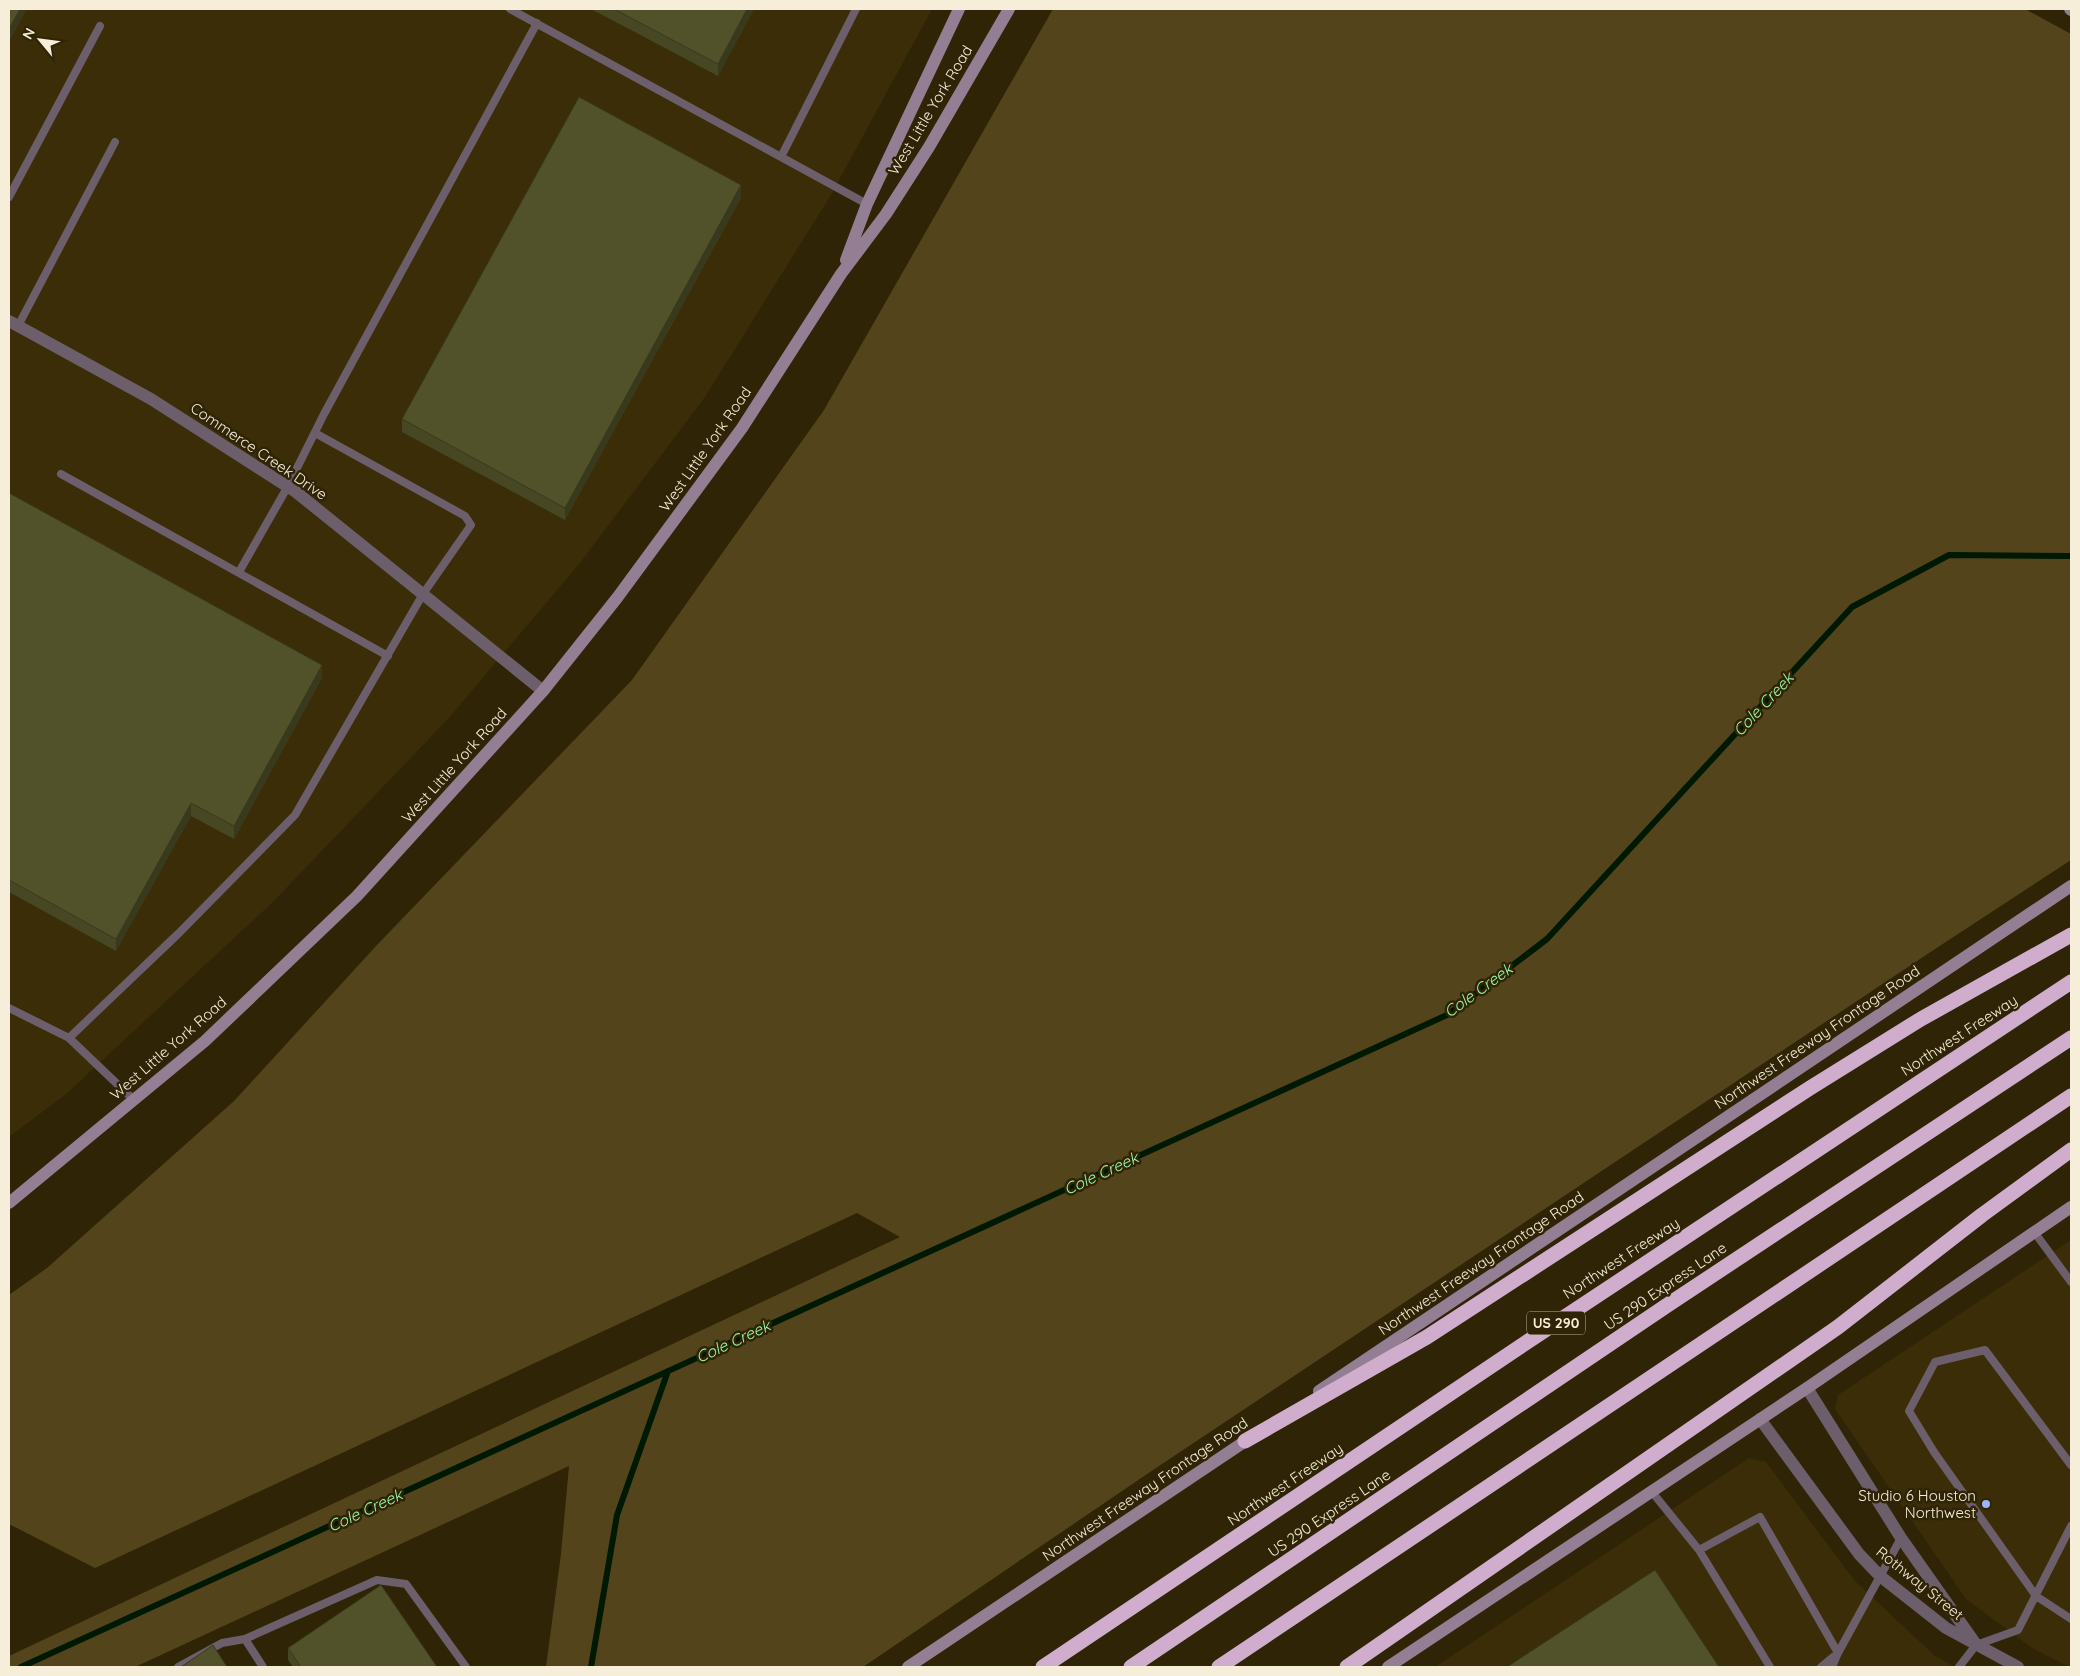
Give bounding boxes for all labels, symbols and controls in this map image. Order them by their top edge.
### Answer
north arrow [15,15,65,65]
text: N [18,25,39,43]
street label: West Little York Road [884,42,976,178]
street label: West Little York Road [655,383,755,515]
street label: Commerce Creek Drive [187,398,331,504]
water label: Cole Creek [1728,667,1799,740]
street label: West Little York Road [397,704,511,826]
water label: Cole Creek [1440,958,1517,1022]
street label: Northwest Freeway Frontage Road [1711,961,1923,1113]
street label: Northwest Freeway [1897,990,2021,1080]
street label: West Little York Road [106,992,230,1104]
water label: Cole Creek [1061,1146,1143,1199]
street label: Northwest Freeway Frontage Road [1375,1187,1587,1339]
street label: Northwest Freeway [1559,1213,1683,1303]
street label: US 290 Express Lane [1600,1238,1730,1334]
road number: US 290 [1527,1312,1585,1335]
water label: Cole Creek [693,1314,775,1367]
street label: Northwest Freeway Frontage Road [1039,1413,1251,1565]
street label: Northwest Freeway [1224,1438,1346,1530]
street label: US 290 Express Lane [1264,1465,1394,1561]
water label: Cole Creek [325,1483,407,1536]
place label: Studio 6 Houston Northwest [1858,1486,1976,1522]
marker: Studio 6 Houston Northwest [1980,1498,1992,1510]
street label: Rothway Street [1873,1542,1967,1624]

